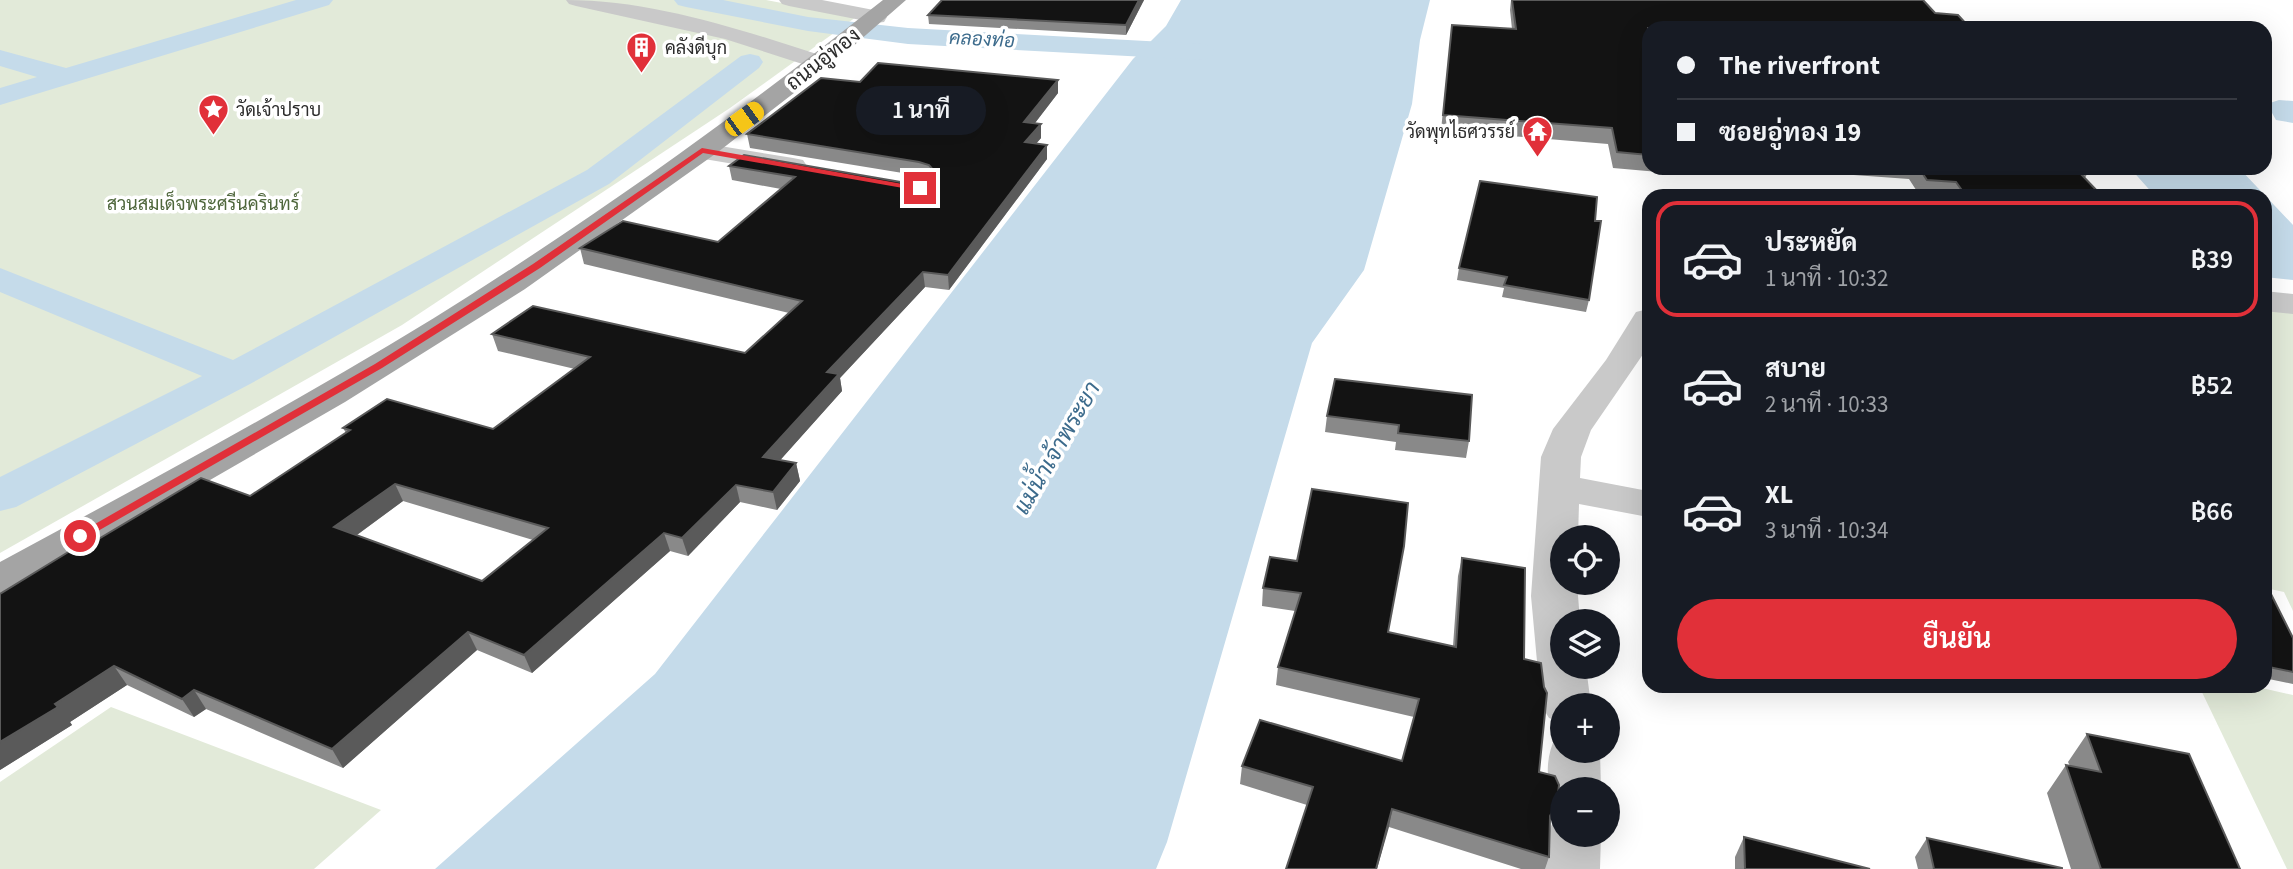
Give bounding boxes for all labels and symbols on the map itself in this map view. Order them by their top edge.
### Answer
street label: ถนนอู่ทอง [780,20,866,98]
water label: คลองท่อ [948,25,1016,55]
building icon: คลังดีบุก [625,31,659,75]
place label: คลังดีบุก [665,35,727,61]
callout: 1 นาที [855,86,985,136]
place icon: วัดเจ้าปราบ [196,93,230,137]
place label: วัดเจ้าปราบ [236,98,321,123]
car [721,98,768,140]
temple icon: วัดพุทไธศวรรย์ [1521,115,1555,159]
place label: วัดพุทไธศวรรย์ [1406,119,1515,145]
route end [904,172,936,204]
park label: สวนสมเด็จพระศรีนครินทร์ [107,190,300,217]
water label: แม่น้ำเจ้าพระยา [1002,373,1108,521]
route start [64,520,96,552]

